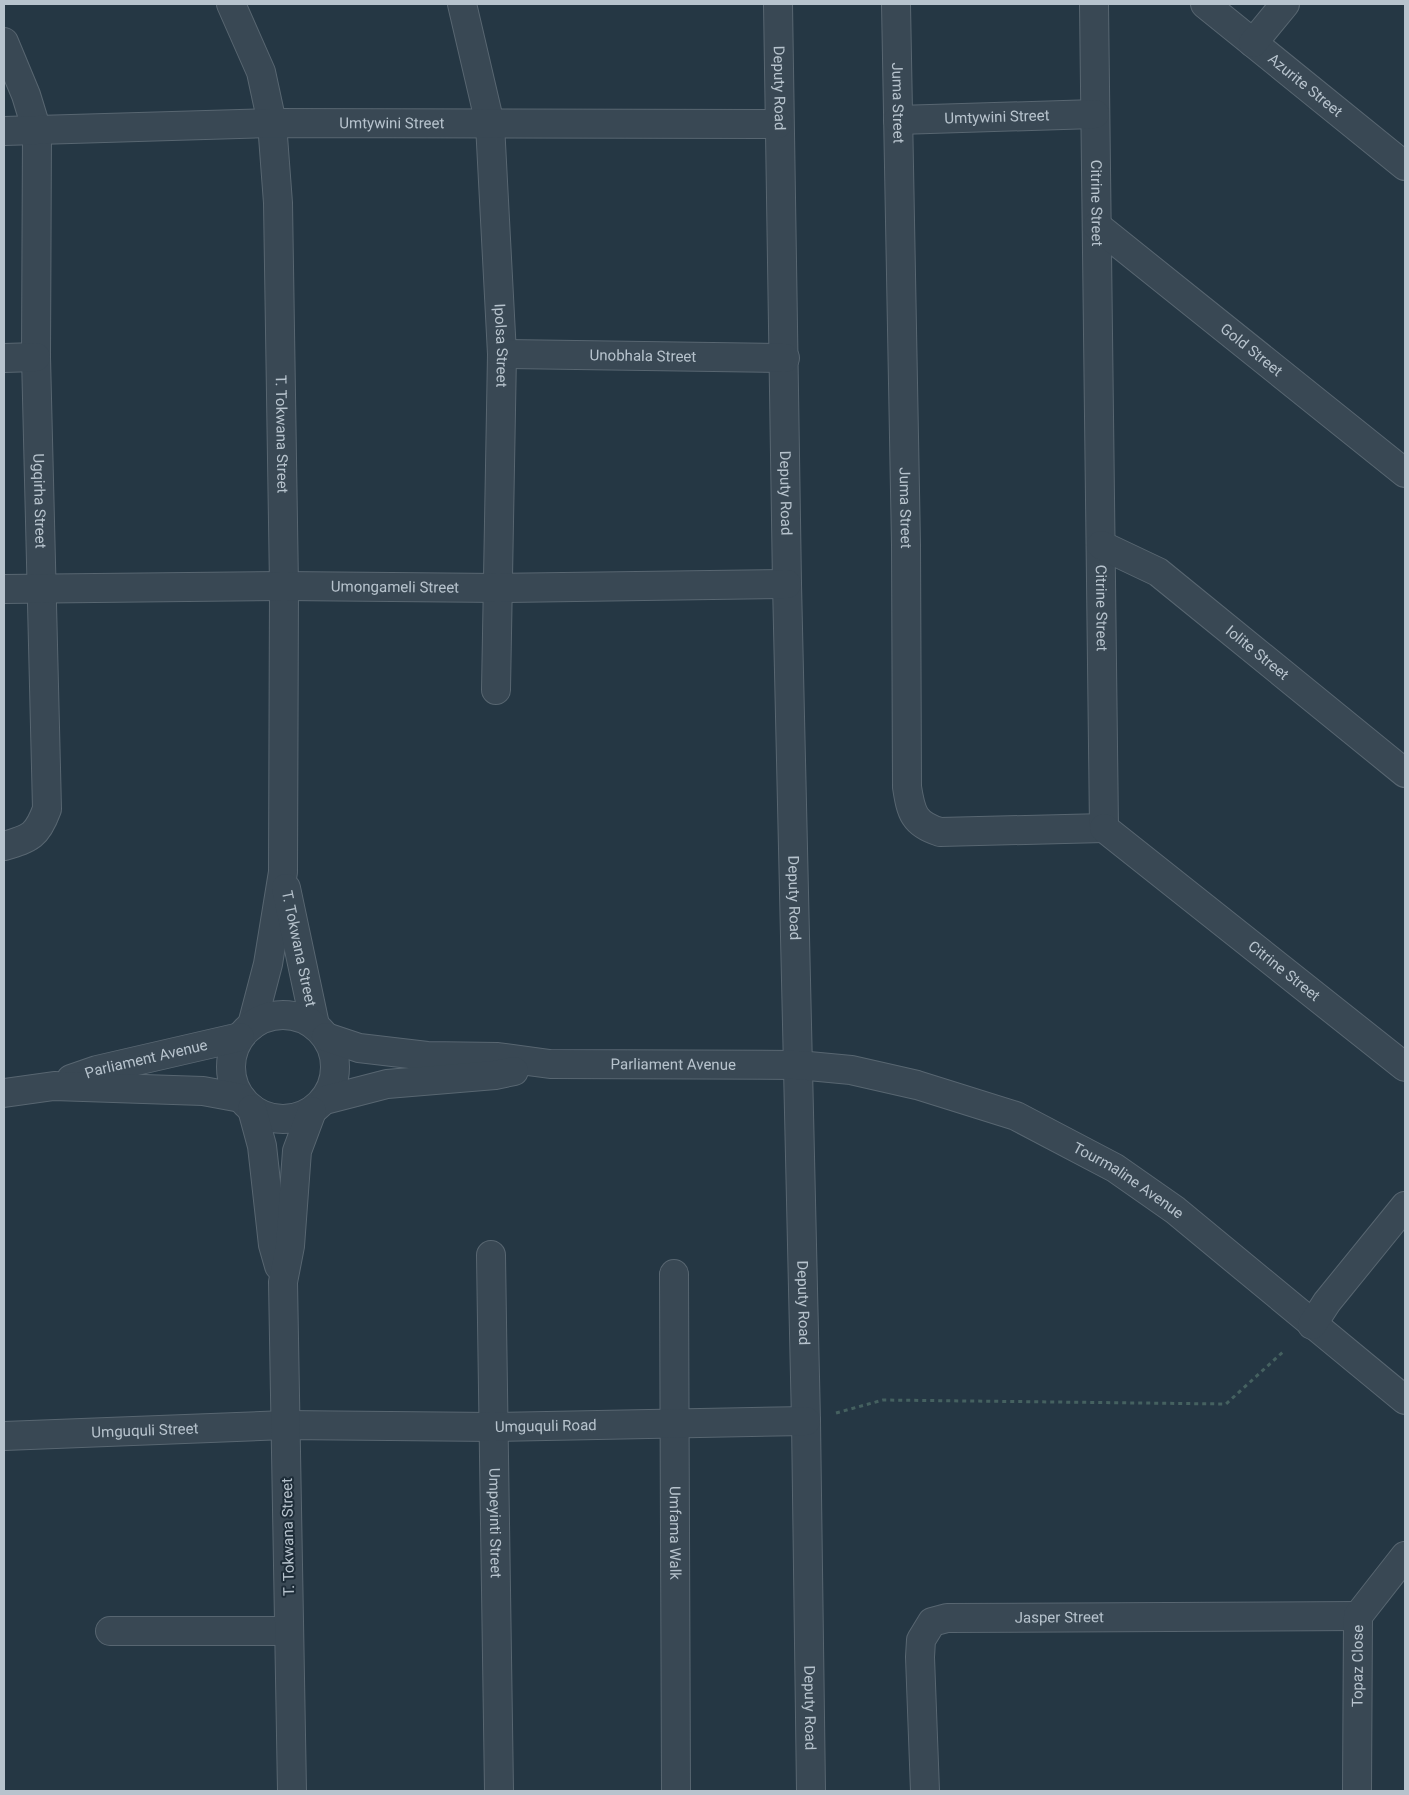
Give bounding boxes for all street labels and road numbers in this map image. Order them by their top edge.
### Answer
street label: Deputy Road [770,45,789,130]
street label: Azurite Street [1264,50,1346,121]
street label: Juma Street [888,62,908,144]
street label: Umtywini Street [944,106,1050,128]
street label: Umtywini Street [339,114,445,132]
street label: Citrine Street [1087,160,1106,247]
street label: Ipolsa Street [490,303,511,388]
street label: Gold Street [1217,320,1286,380]
street label: Unobhala Street [590,346,697,366]
street label: T. Tokwana Street [272,375,292,494]
street label: Deputy Road [776,450,795,535]
street label: Ugqirha Street [29,453,50,549]
street label: Juma Street [896,467,915,549]
street label: Citrine Street [1092,564,1111,652]
street label: Umongameli Street [331,577,459,597]
street label: Iolite Street [1222,622,1293,684]
street label: Deputy Road [784,855,804,940]
street label: T. Tokwana Street [278,889,320,1009]
street label: Citrine Street [1245,937,1324,1005]
street label: Parliament Avenue [83,1036,209,1082]
street label: Parliament Avenue [611,1055,736,1074]
street label: Tourmaline Avenue [1070,1139,1187,1222]
street label: Deputy Road [793,1260,813,1345]
street label: Umguquli Road [495,1416,597,1436]
street label: Umguquli Street [91,1419,199,1442]
street label: Umpeyinti Street [485,1468,505,1578]
street label: T. Tokwana Street [278,1478,298,1596]
street label: Umfama Walk [666,1486,684,1580]
street label: Jasper Street [1015,1608,1104,1627]
street label: Topaz Close [1348,1625,1367,1707]
street label: Deputy Road [800,1665,819,1750]

